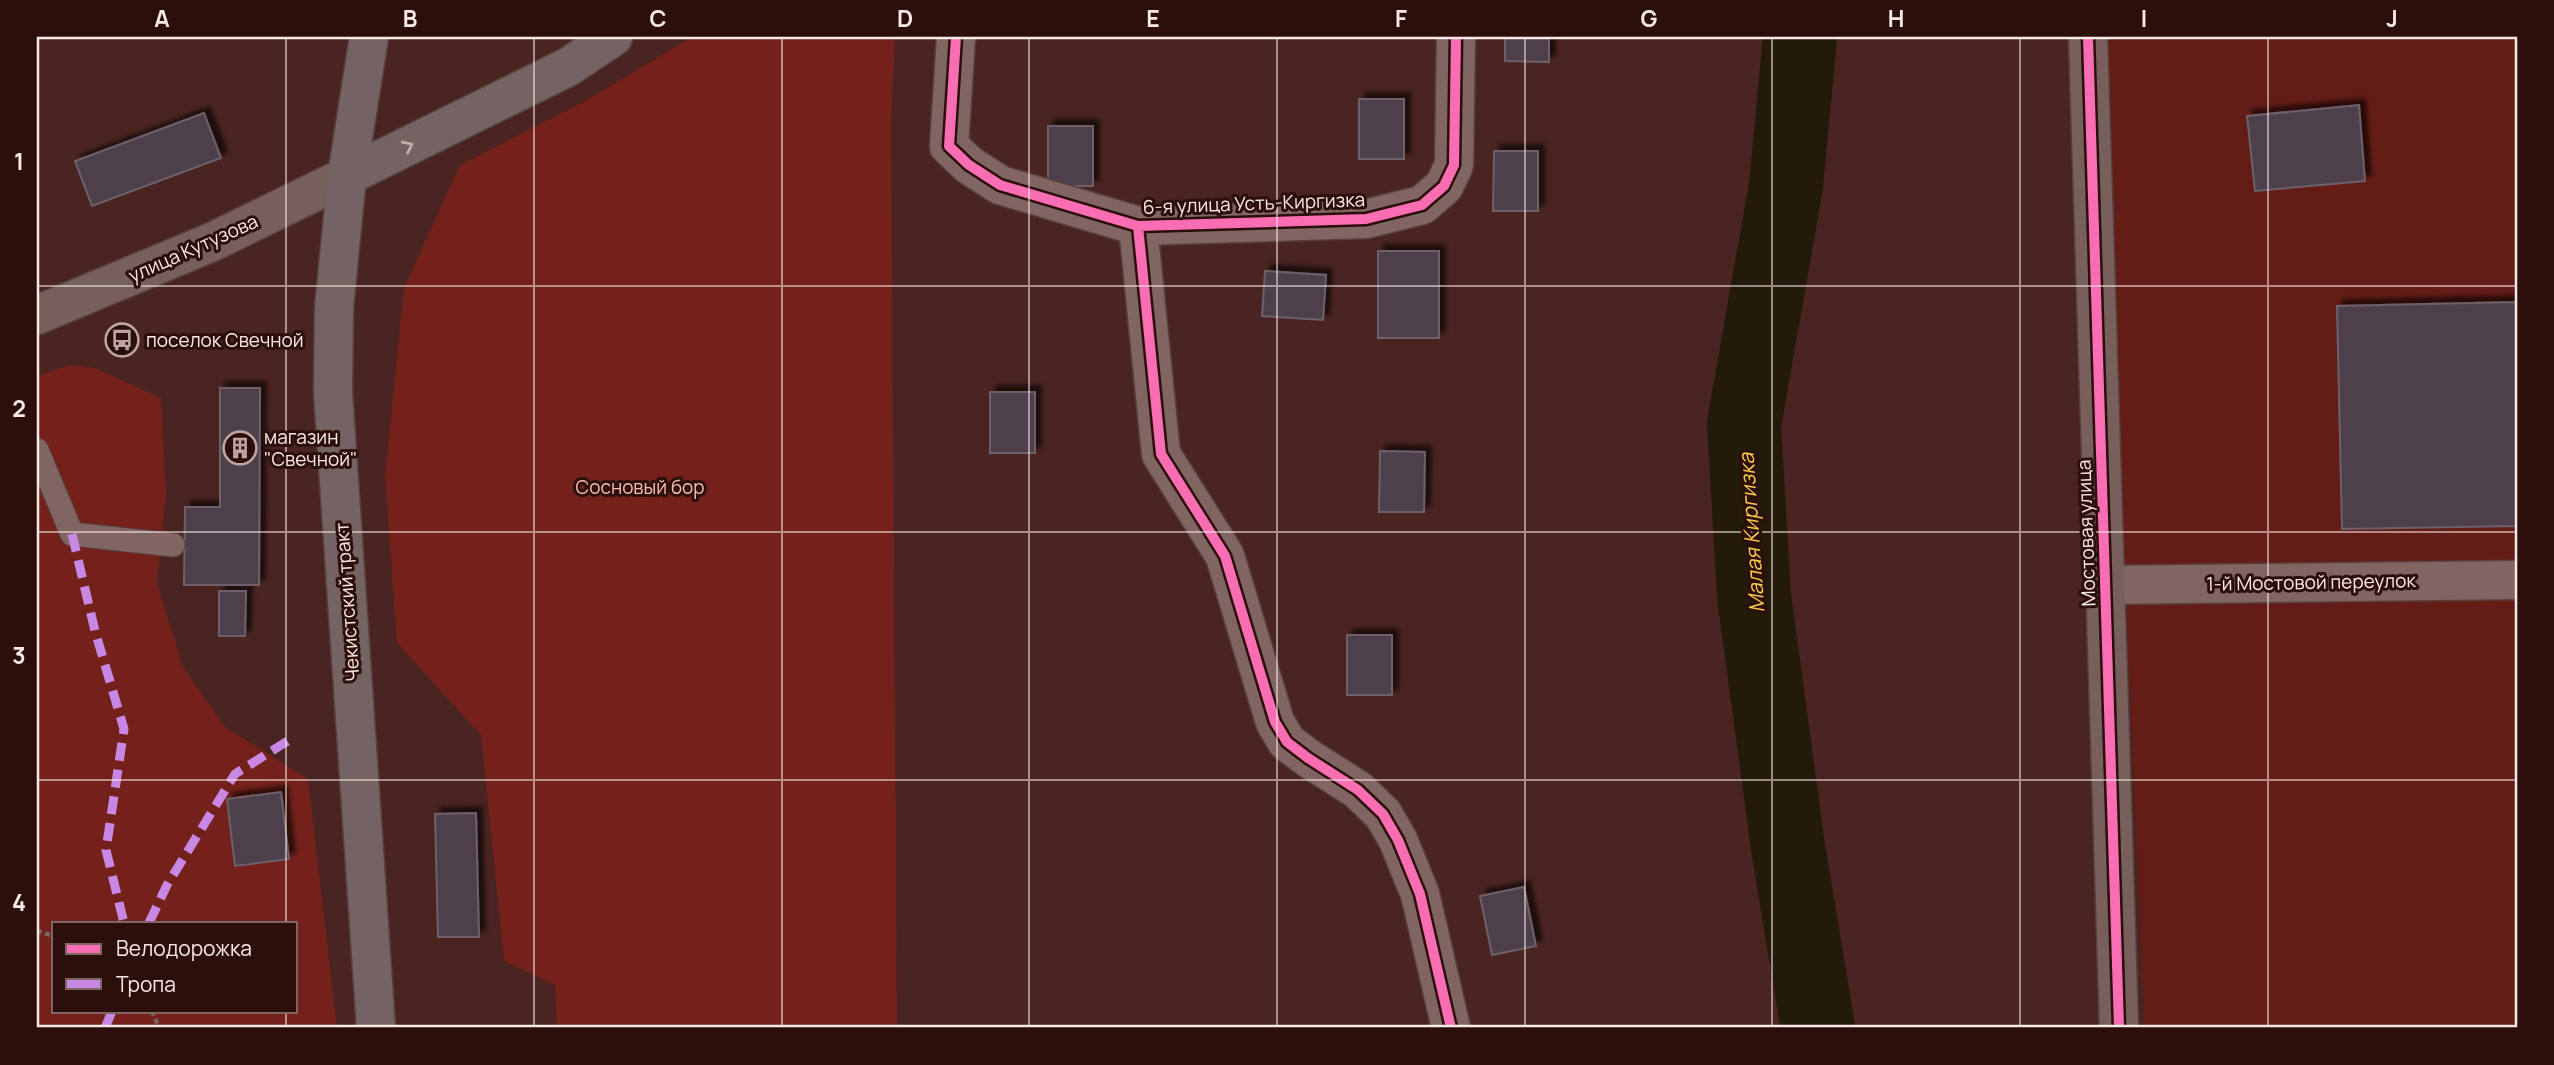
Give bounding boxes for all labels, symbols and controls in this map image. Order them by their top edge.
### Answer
text: A [154,2,170,34]
text: B [403,2,417,34]
text: C [650,2,667,34]
text: D [897,2,913,34]
text: E [1146,2,1160,34]
text: F [1395,2,1407,34]
text: G [1641,2,1658,34]
text: H [1888,2,1904,34]
text: I [2141,2,2147,34]
text: J [2386,2,2398,34]
one-way arrow [401,140,413,154]
text: 1 [14,145,24,177]
street label: 6-я улица Усть-Киргизка [1142,186,1366,220]
street label: улица Кутузова [124,208,262,288]
bus stop icon: поселок Свечной [103,321,141,359]
place label: поселок Свечной [146,327,304,353]
text: 2 [12,392,26,424]
place label: магазин "Свечной" [264,424,357,472]
building icon: магазин "Свечной" [221,429,259,467]
water label: Малая Киргизка [1731,451,1771,614]
street label: Мостовая улица [2070,459,2102,607]
park label: Сосновый бор [576,474,704,500]
street label: Чекистский тракт [328,521,366,682]
street label: 1-й Мостовой переулок [2206,567,2417,597]
text: 3 [12,639,26,671]
text: 4 [12,886,26,918]
legend [52,922,298,1012]
text: Велодорожка [116,934,252,962]
text: Тропа [116,970,176,998]

